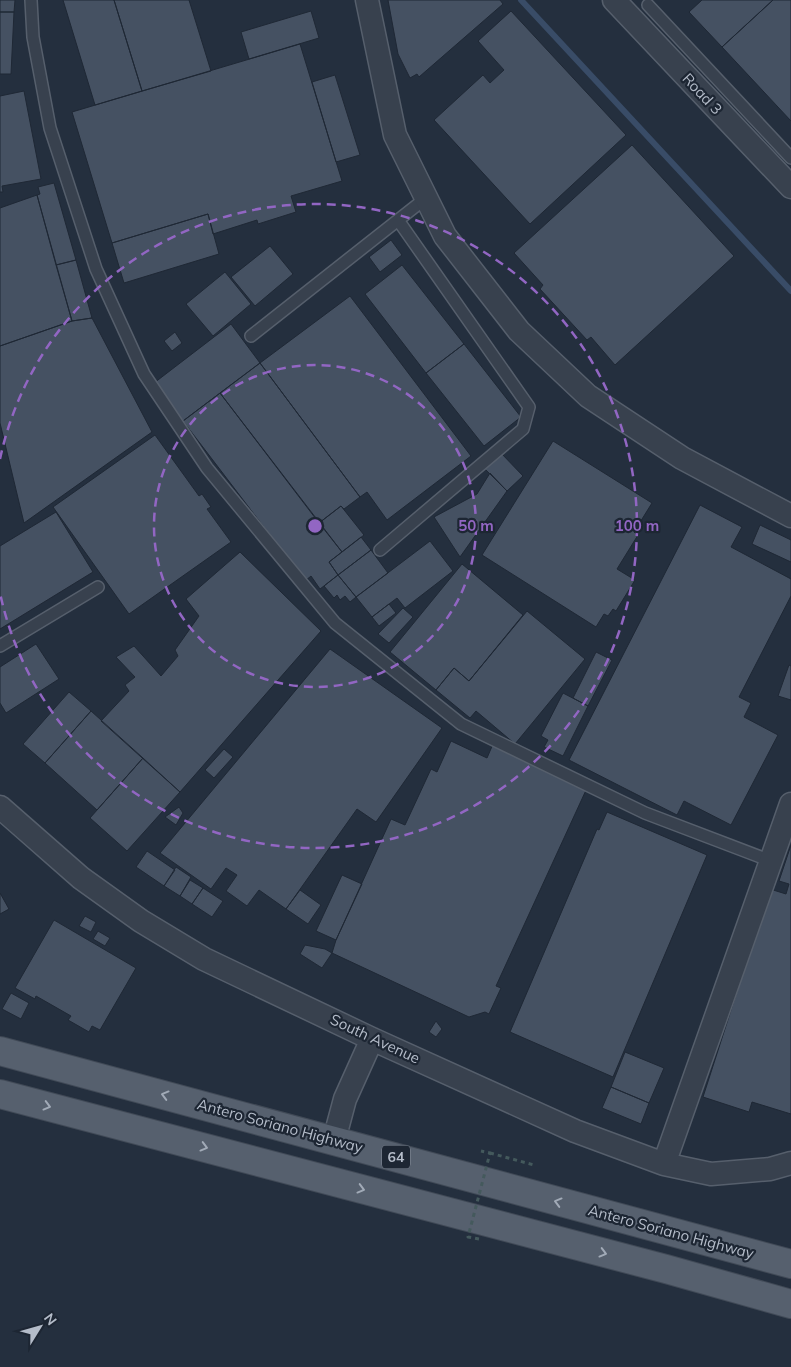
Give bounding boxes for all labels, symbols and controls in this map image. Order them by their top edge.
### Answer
street label: Road 3 [678,69,726,118]
text: 50 m [458,516,494,535]
text: 100 m [615,516,659,535]
centre of rings [306,517,324,535]
street label: South Avenue [327,1009,423,1068]
one-way arrow [161,1090,169,1100]
street label: Antero Soriano Highway [195,1094,365,1157]
one-way arrow [43,1100,52,1111]
one-way arrow [200,1142,208,1152]
road number: 64 [382,1146,410,1168]
one-way arrow [357,1183,366,1194]
one-way arrow [554,1197,563,1207]
street label: Antero Soriano Highway [586,1200,756,1263]
one-way arrow [599,1247,607,1257]
north arrow [15,1302,65,1352]
text: N [40,1310,61,1329]

